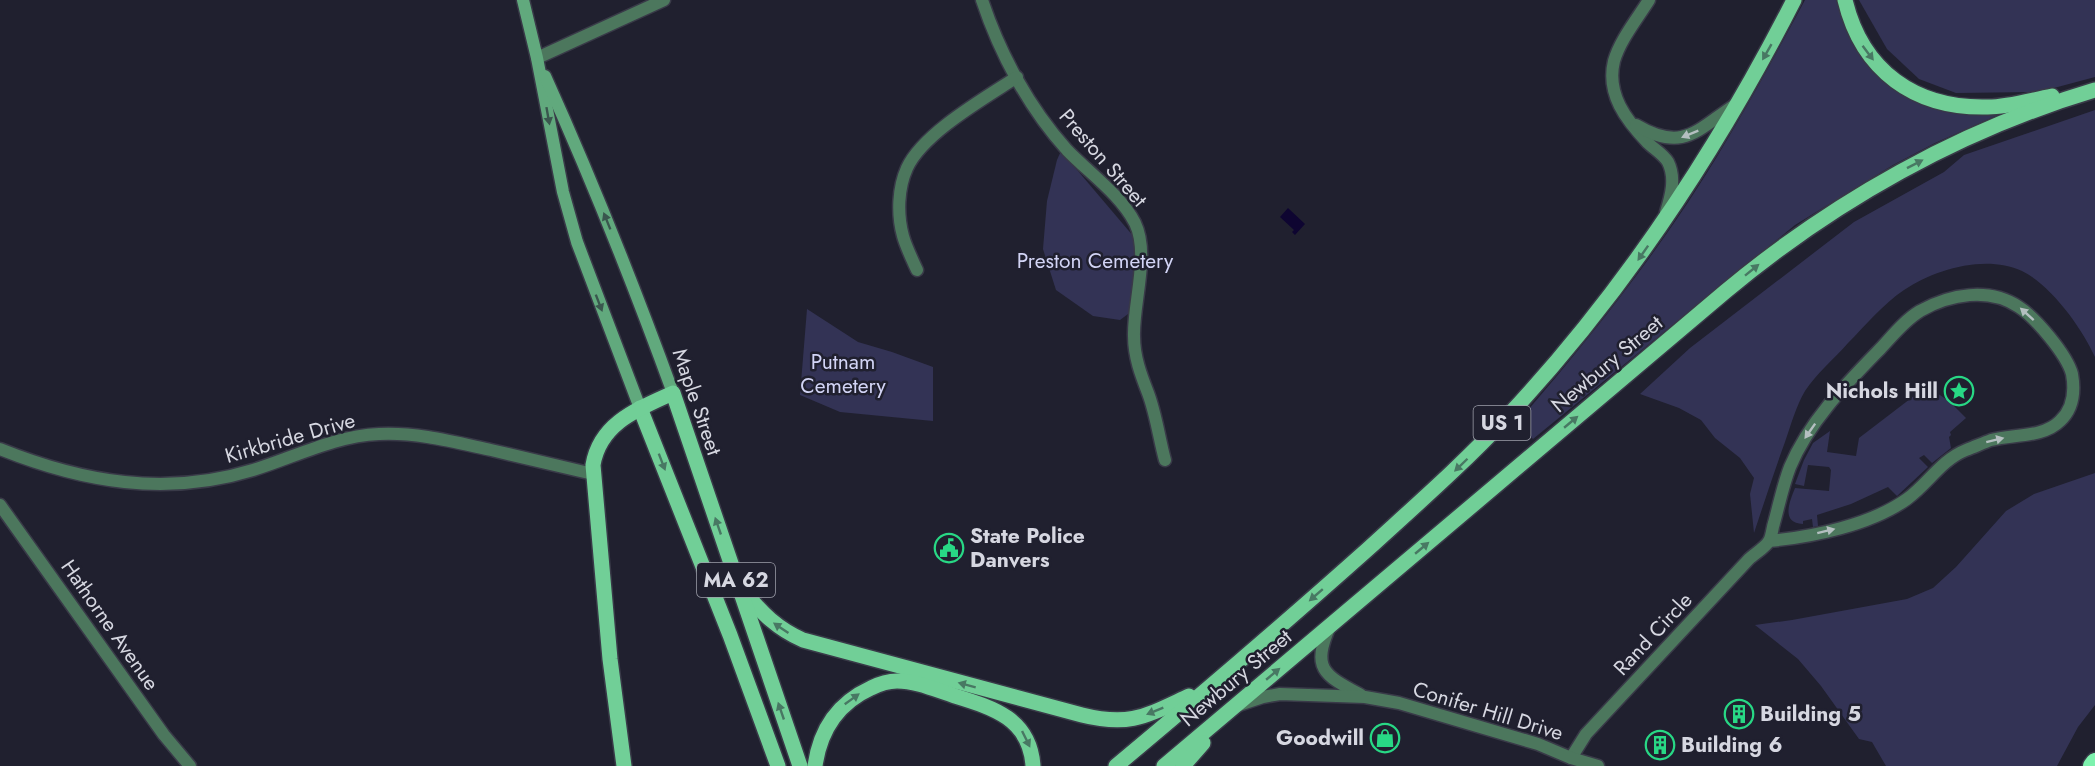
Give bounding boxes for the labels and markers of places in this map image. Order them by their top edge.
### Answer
place icon: Nichols Hill [1943,375,1975,407]
place label: Nichols Hill [1826,376,1938,406]
place label: State Police Danvers [970,521,1085,575]
public building icon: State Police Danvers [933,532,965,564]
building icon: Building 5 [1723,698,1755,730]
place label: Building 5 [1760,699,1861,729]
shop icon: Goodwill [1369,722,1401,754]
place label: Goodwill [1276,723,1364,753]
building icon: Building 6 [1644,729,1676,761]
place label: Building 6 [1681,730,1782,760]

